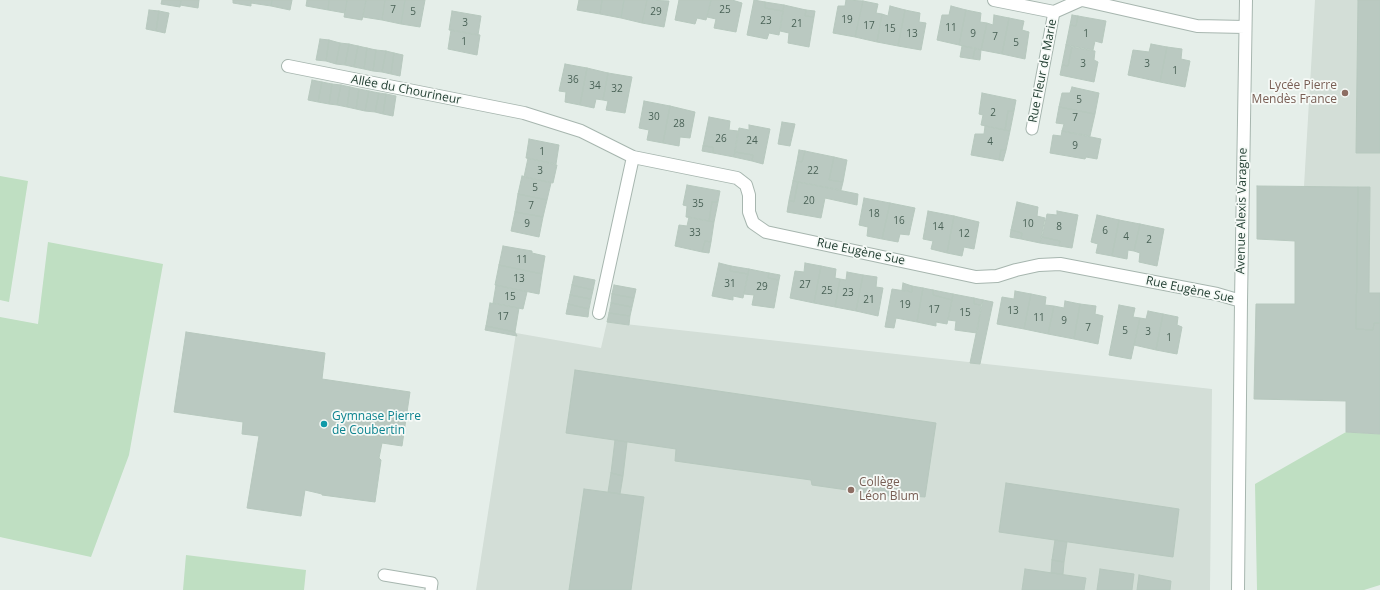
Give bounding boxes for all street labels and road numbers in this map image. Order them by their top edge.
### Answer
street label: Rue Fleur de Marie [1026,18,1060,124]
street label: Allée du Chourineur [350,72,462,108]
street label: Avenue Alexis Varagne [1234,148,1250,274]
street label: Rue Eugène Sue [816,236,906,268]
street label: Rue Eugène Sue [1145,274,1235,306]

